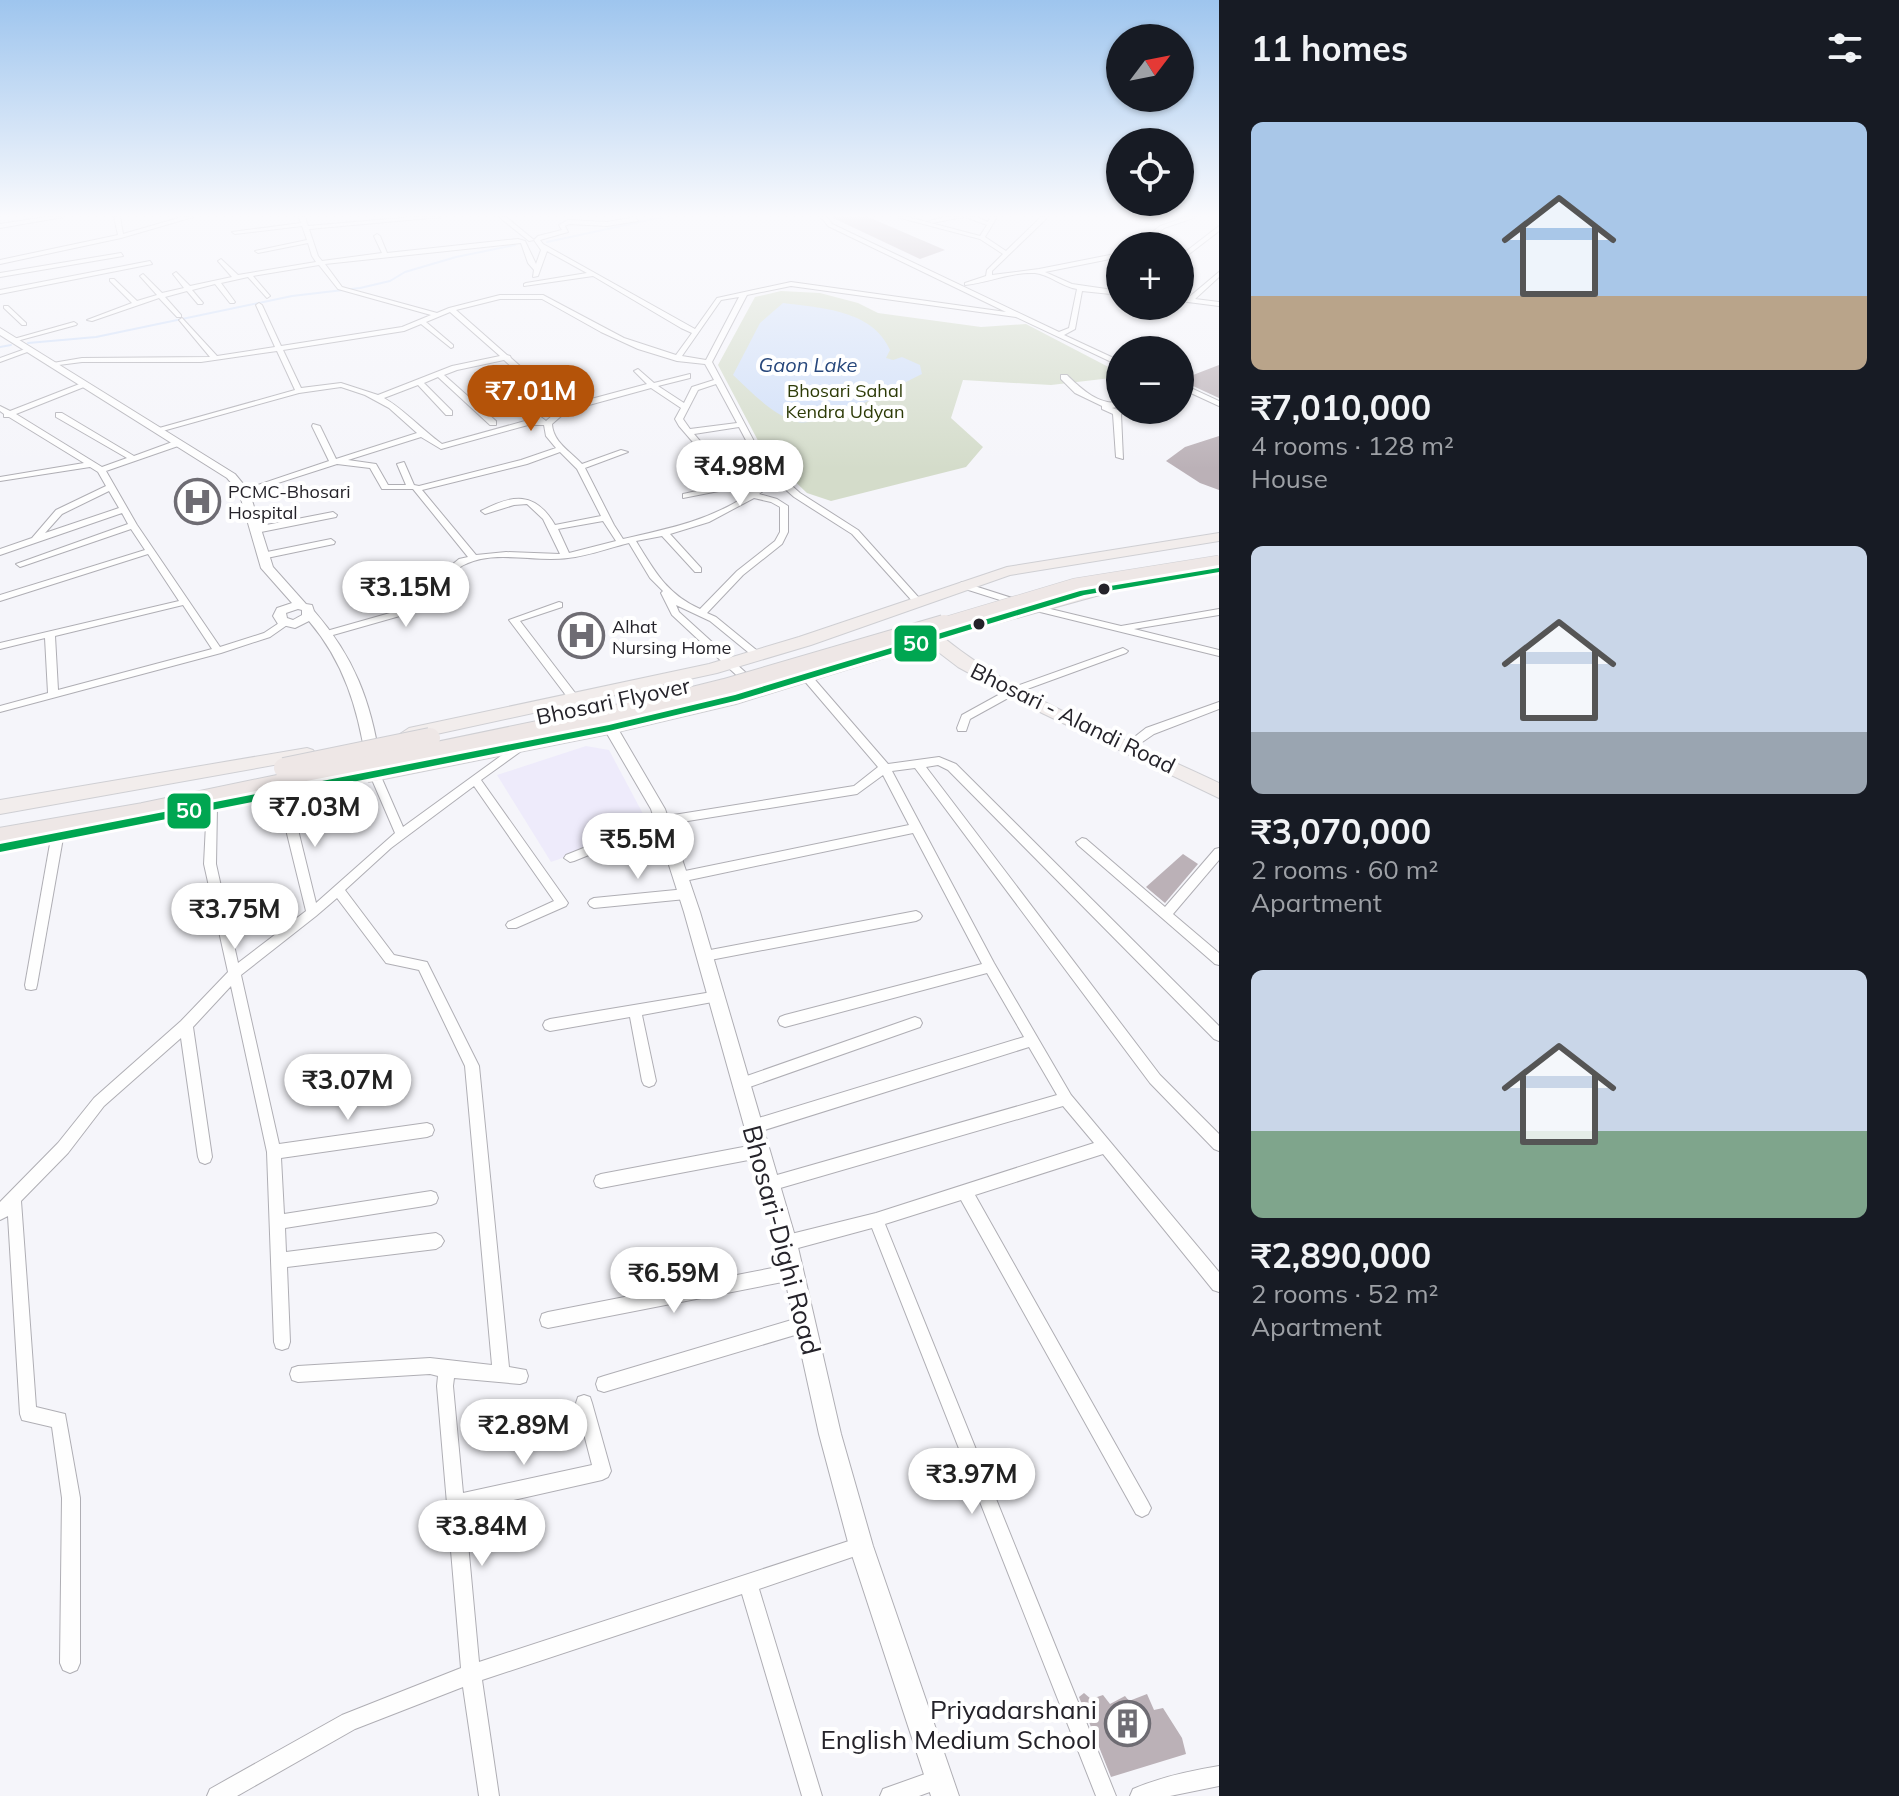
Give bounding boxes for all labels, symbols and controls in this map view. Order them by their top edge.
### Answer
north arrow [1106,24,1194,112]
map controls [1106,24,1194,424]
icon: filters [1823,26,1867,70]
text: 11 homes [1251,27,1408,70]
button: locate [1106,128,1194,216]
icon: home [1487,174,1631,318]
button: + [1106,232,1194,320]
button: − [1106,336,1194,424]
water label: Gaon Lake [759,352,858,377]
pin: ₹7.01M [466,365,596,433]
text: ₹7.01M [485,374,577,407]
park label: Bhosari Sahal Kendra Udyan [786,379,904,423]
text: ₹7,010,000 [1251,386,1431,429]
text: 4 rooms · 128 m² [1251,429,1454,462]
pin: ₹4.98M [675,440,805,508]
text: ₹4.98M [694,449,786,482]
text: House [1251,462,1328,495]
hospital icon: PCMC-Bhosari Hospital [173,477,221,525]
place label: PCMC-Bhosari Hospital [228,480,350,524]
pin: ₹3.15M [341,561,471,629]
text: ₹3.15M [360,570,452,603]
unlabelled marker [1096,581,1112,597]
icon: home [1487,598,1631,742]
hospital icon: Alhat Nursing Home [557,612,605,660]
place label: Alhat Nursing Home [612,615,731,659]
unlabelled marker [971,616,987,632]
line badge: 50 [893,624,938,663]
text: 50 [903,629,929,657]
street label: Bhosari - Alandi Road [966,656,1180,780]
street label: Bhosari Flyover [534,671,692,731]
pin: ₹7.03M [250,781,380,849]
text: ₹7.03M [269,790,361,823]
line badge: 50 [166,792,212,830]
text: 50 [176,796,202,824]
text: ₹3,070,000 [1251,810,1431,853]
pin: ₹5.5M [582,813,694,881]
text: ₹5.5M [600,822,676,855]
text: 2 rooms · 60 m² [1251,853,1438,886]
pin: ₹3.75M [170,883,300,951]
text: Apartment [1251,886,1382,919]
text: ₹3.75M [189,892,281,925]
icon: home [1487,1022,1631,1166]
pin: ₹3.07M [283,1054,413,1122]
text: ₹3.07M [302,1063,394,1096]
street label: Bhosari-Dighi Road [735,1122,829,1358]
text: ₹2,890,000 [1251,1234,1431,1277]
pin: ₹6.59M [609,1247,739,1315]
text: ₹6.59M [628,1256,720,1289]
text: 2 rooms · 52 m² [1251,1277,1438,1310]
text: Apartment [1251,1310,1382,1343]
pin: ₹2.89M [459,1399,589,1467]
text: ₹2.89M [478,1408,570,1441]
pin: ₹3.97M [907,1448,1037,1516]
text: ₹3.97M [926,1457,1018,1490]
pin: ₹3.84M [417,1500,547,1568]
text: ₹3.84M [436,1509,528,1542]
place label: Priyadarshani English Medium School [820,1693,1097,1756]
building icon: Priyadarshani English Medium School [1104,1700,1152,1748]

